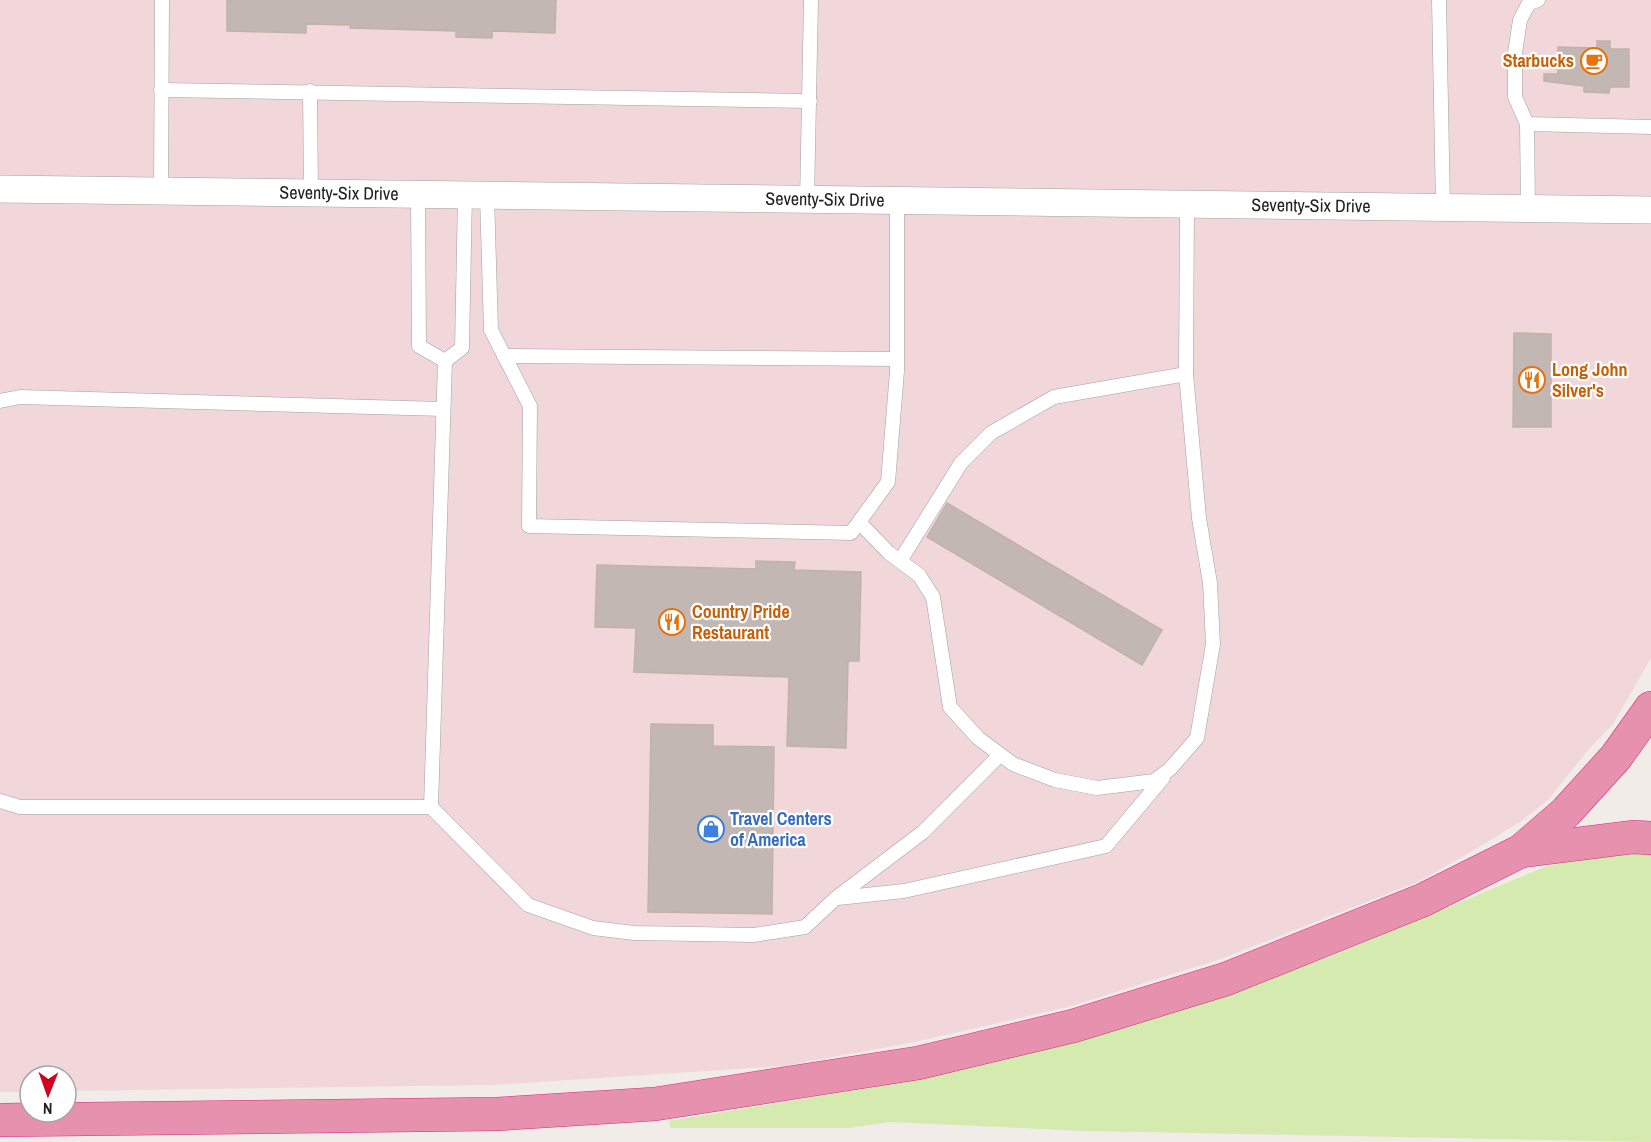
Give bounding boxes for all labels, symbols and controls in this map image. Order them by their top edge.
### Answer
cafe icon: Starbucks [1579,46,1609,76]
place label: Starbucks [1503,48,1574,73]
street label: Seventy-Six Drive [279,180,399,206]
street label: Seventy-Six Drive [765,186,885,212]
street label: Seventy-Six Drive [1251,192,1371,218]
place label: Long John Silver's [1552,357,1627,403]
restaurant icon: Long John Silver's [1517,365,1547,395]
place label: Country Pride Restaurant [692,599,790,645]
restaurant icon: Country Pride Restaurant [657,607,687,637]
place label: Travel Centers of America [730,806,832,852]
shop icon: Travel Centers of America [696,814,726,844]
north arrow [18,1064,78,1124]
text: N [43,1098,53,1120]

